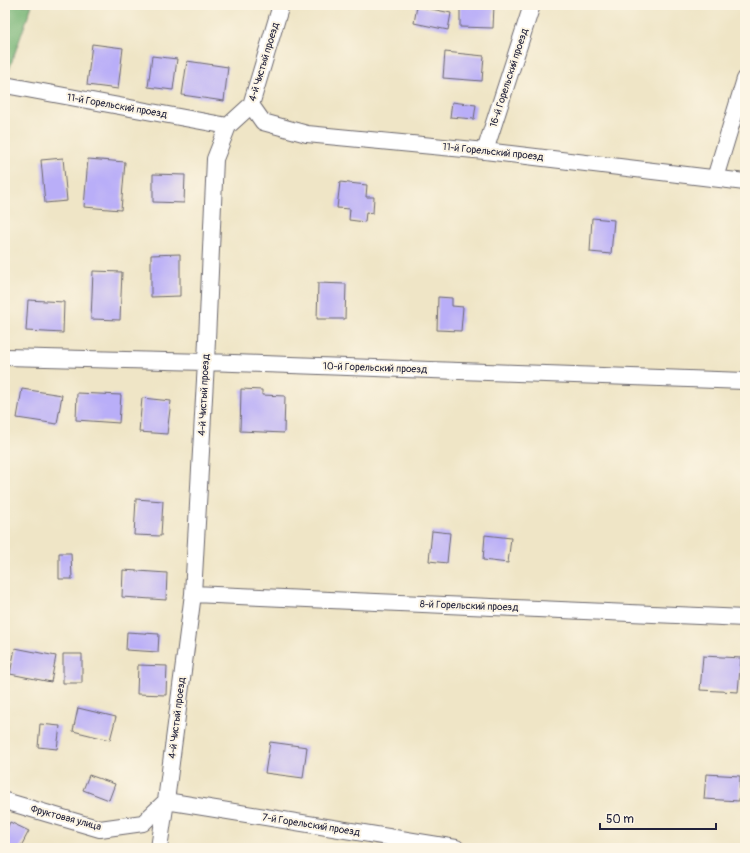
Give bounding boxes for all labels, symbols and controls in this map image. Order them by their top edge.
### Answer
street label: 4-й Чистый проезд [246,21,282,103]
street label: 16-й Горельский проезд [487,27,531,129]
street label: 11-й Горельский проезд [66,91,168,121]
street label: 11-й Горельский проезд [442,141,544,163]
street label: 4-й Чистый проезд [196,354,212,436]
street label: 10-й Горельский проезд [323,360,427,376]
street label: 8-й Горельский проезд [420,598,518,614]
street label: 4-й Чистый проезд [166,677,188,759]
street label: Фруктовая улица [29,803,103,833]
scale bar [600,805,716,831]
street label: 7-й Горельский проезд [261,811,361,839]
text: 50 m [606,812,634,827]

